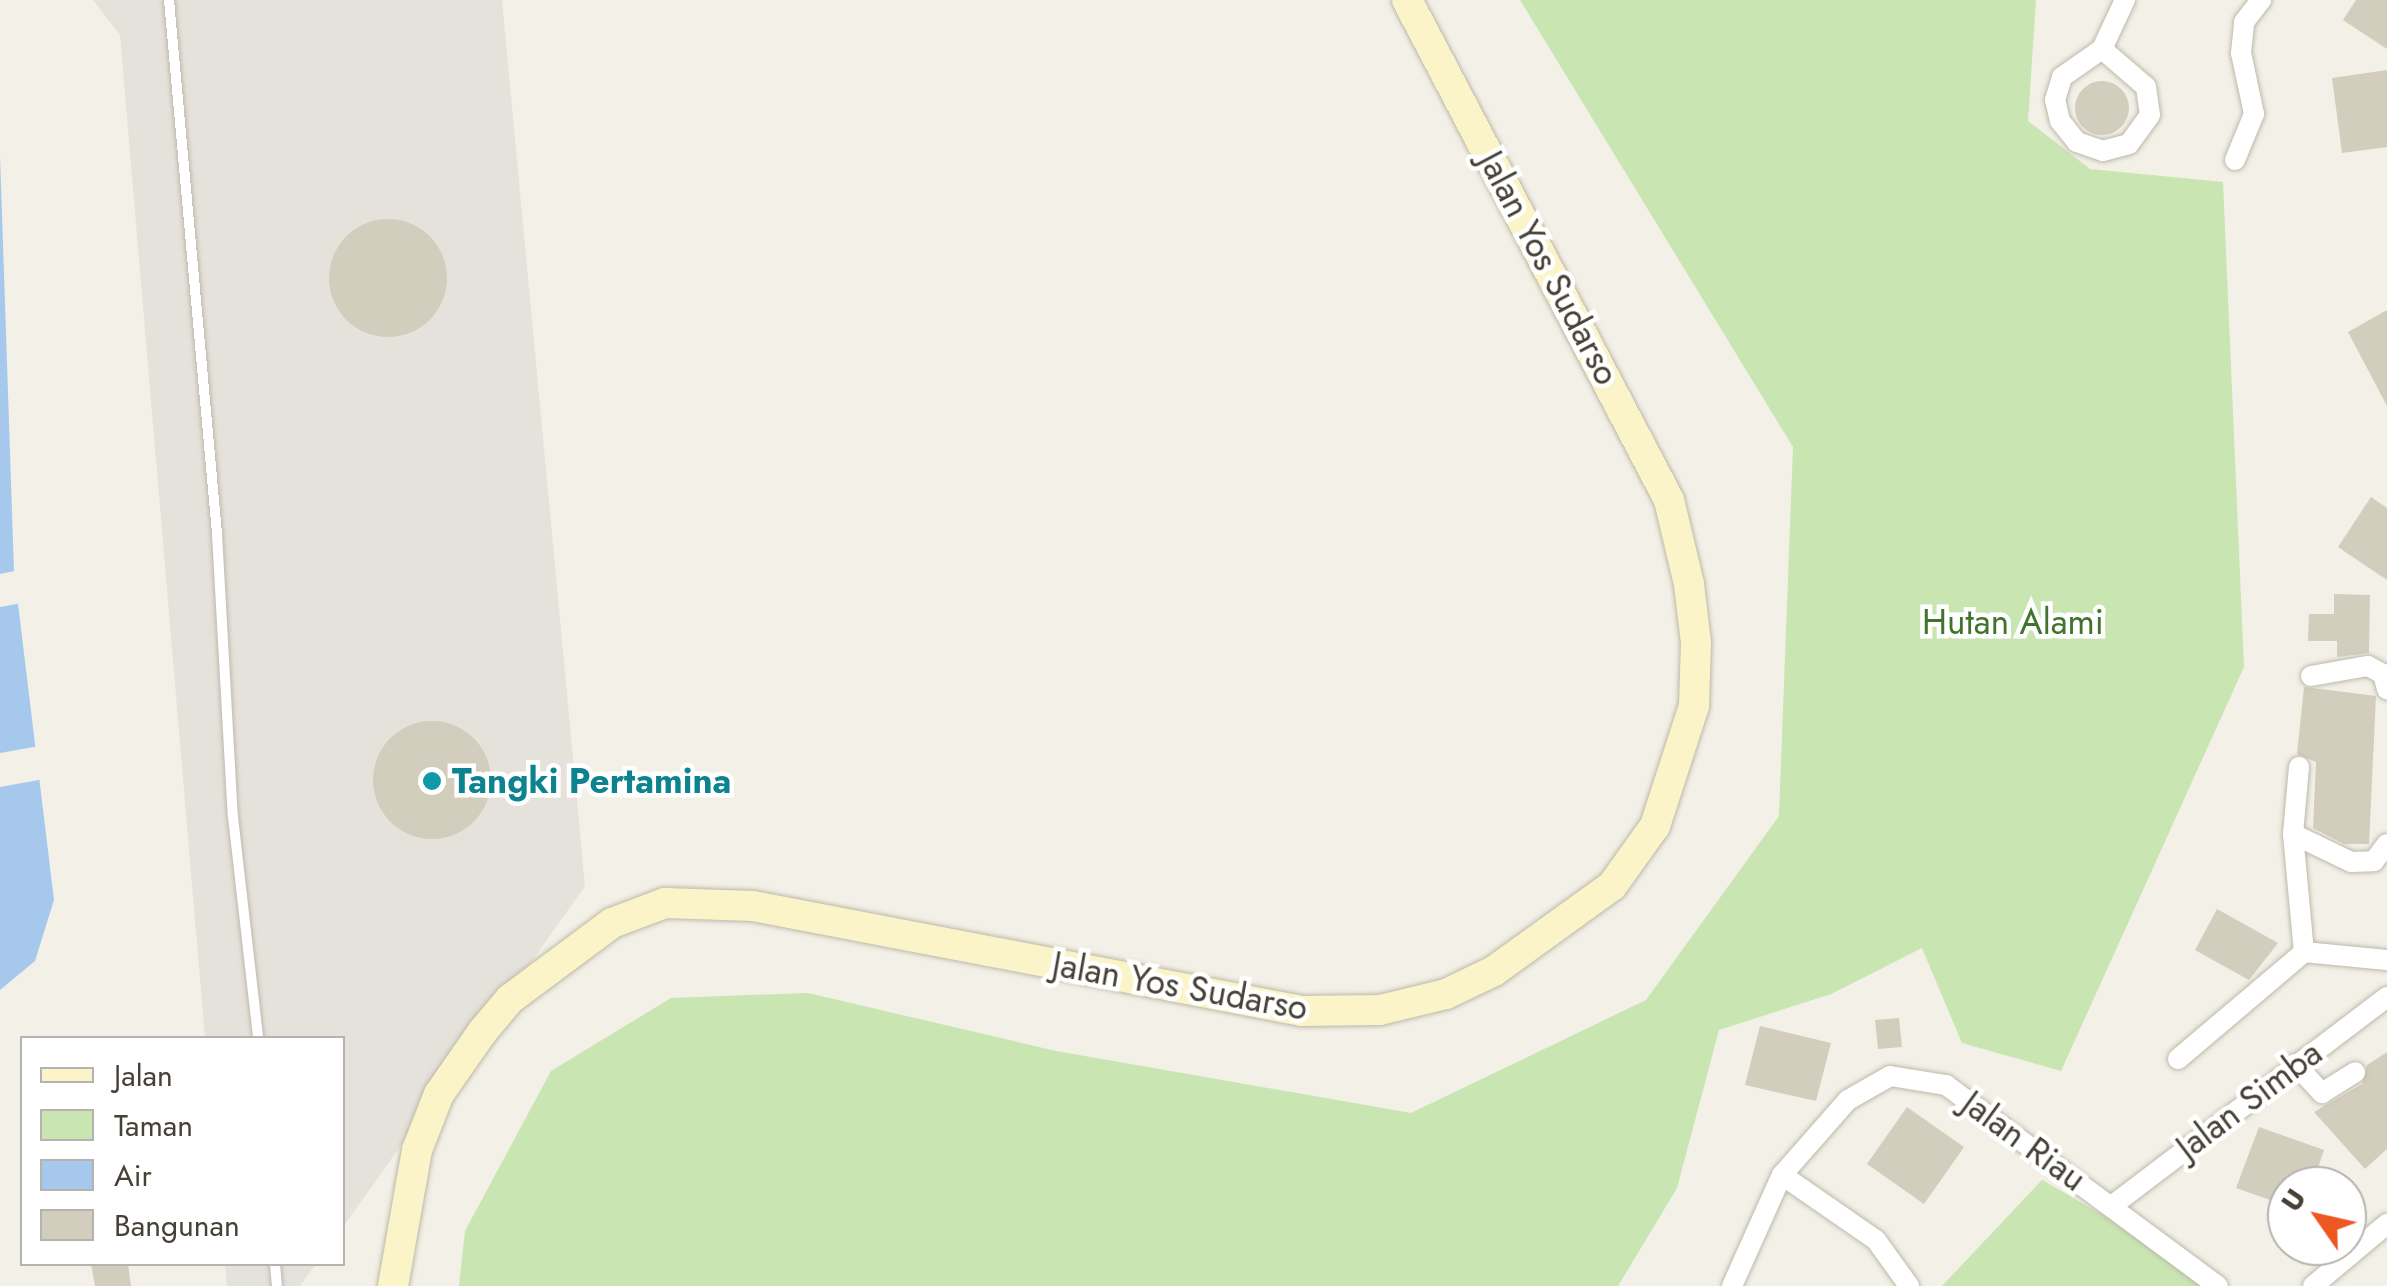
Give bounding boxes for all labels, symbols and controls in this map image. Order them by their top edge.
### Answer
street label: Jalan Yos Sudarso [1470,144,1628,392]
park label: Hutan Alami [1922,601,2104,643]
place label: Tangki Pertamina [452,760,731,802]
marker: Tangki Pertamina [421,770,443,792]
street label: Jalan Yos Sudarso [1049,943,1311,1029]
street label: Jalan Simba [2168,1032,2330,1168]
legend [20,1036,345,1266]
text: Jalan [114,1054,173,1097]
street label: Jalan Riau [1954,1082,2094,1200]
text: Taman [114,1104,193,1147]
text: Air [114,1154,152,1197]
north arrow [2267,1166,2367,1266]
text: U [2271,1180,2316,1220]
text: Bangunan [114,1204,240,1247]

